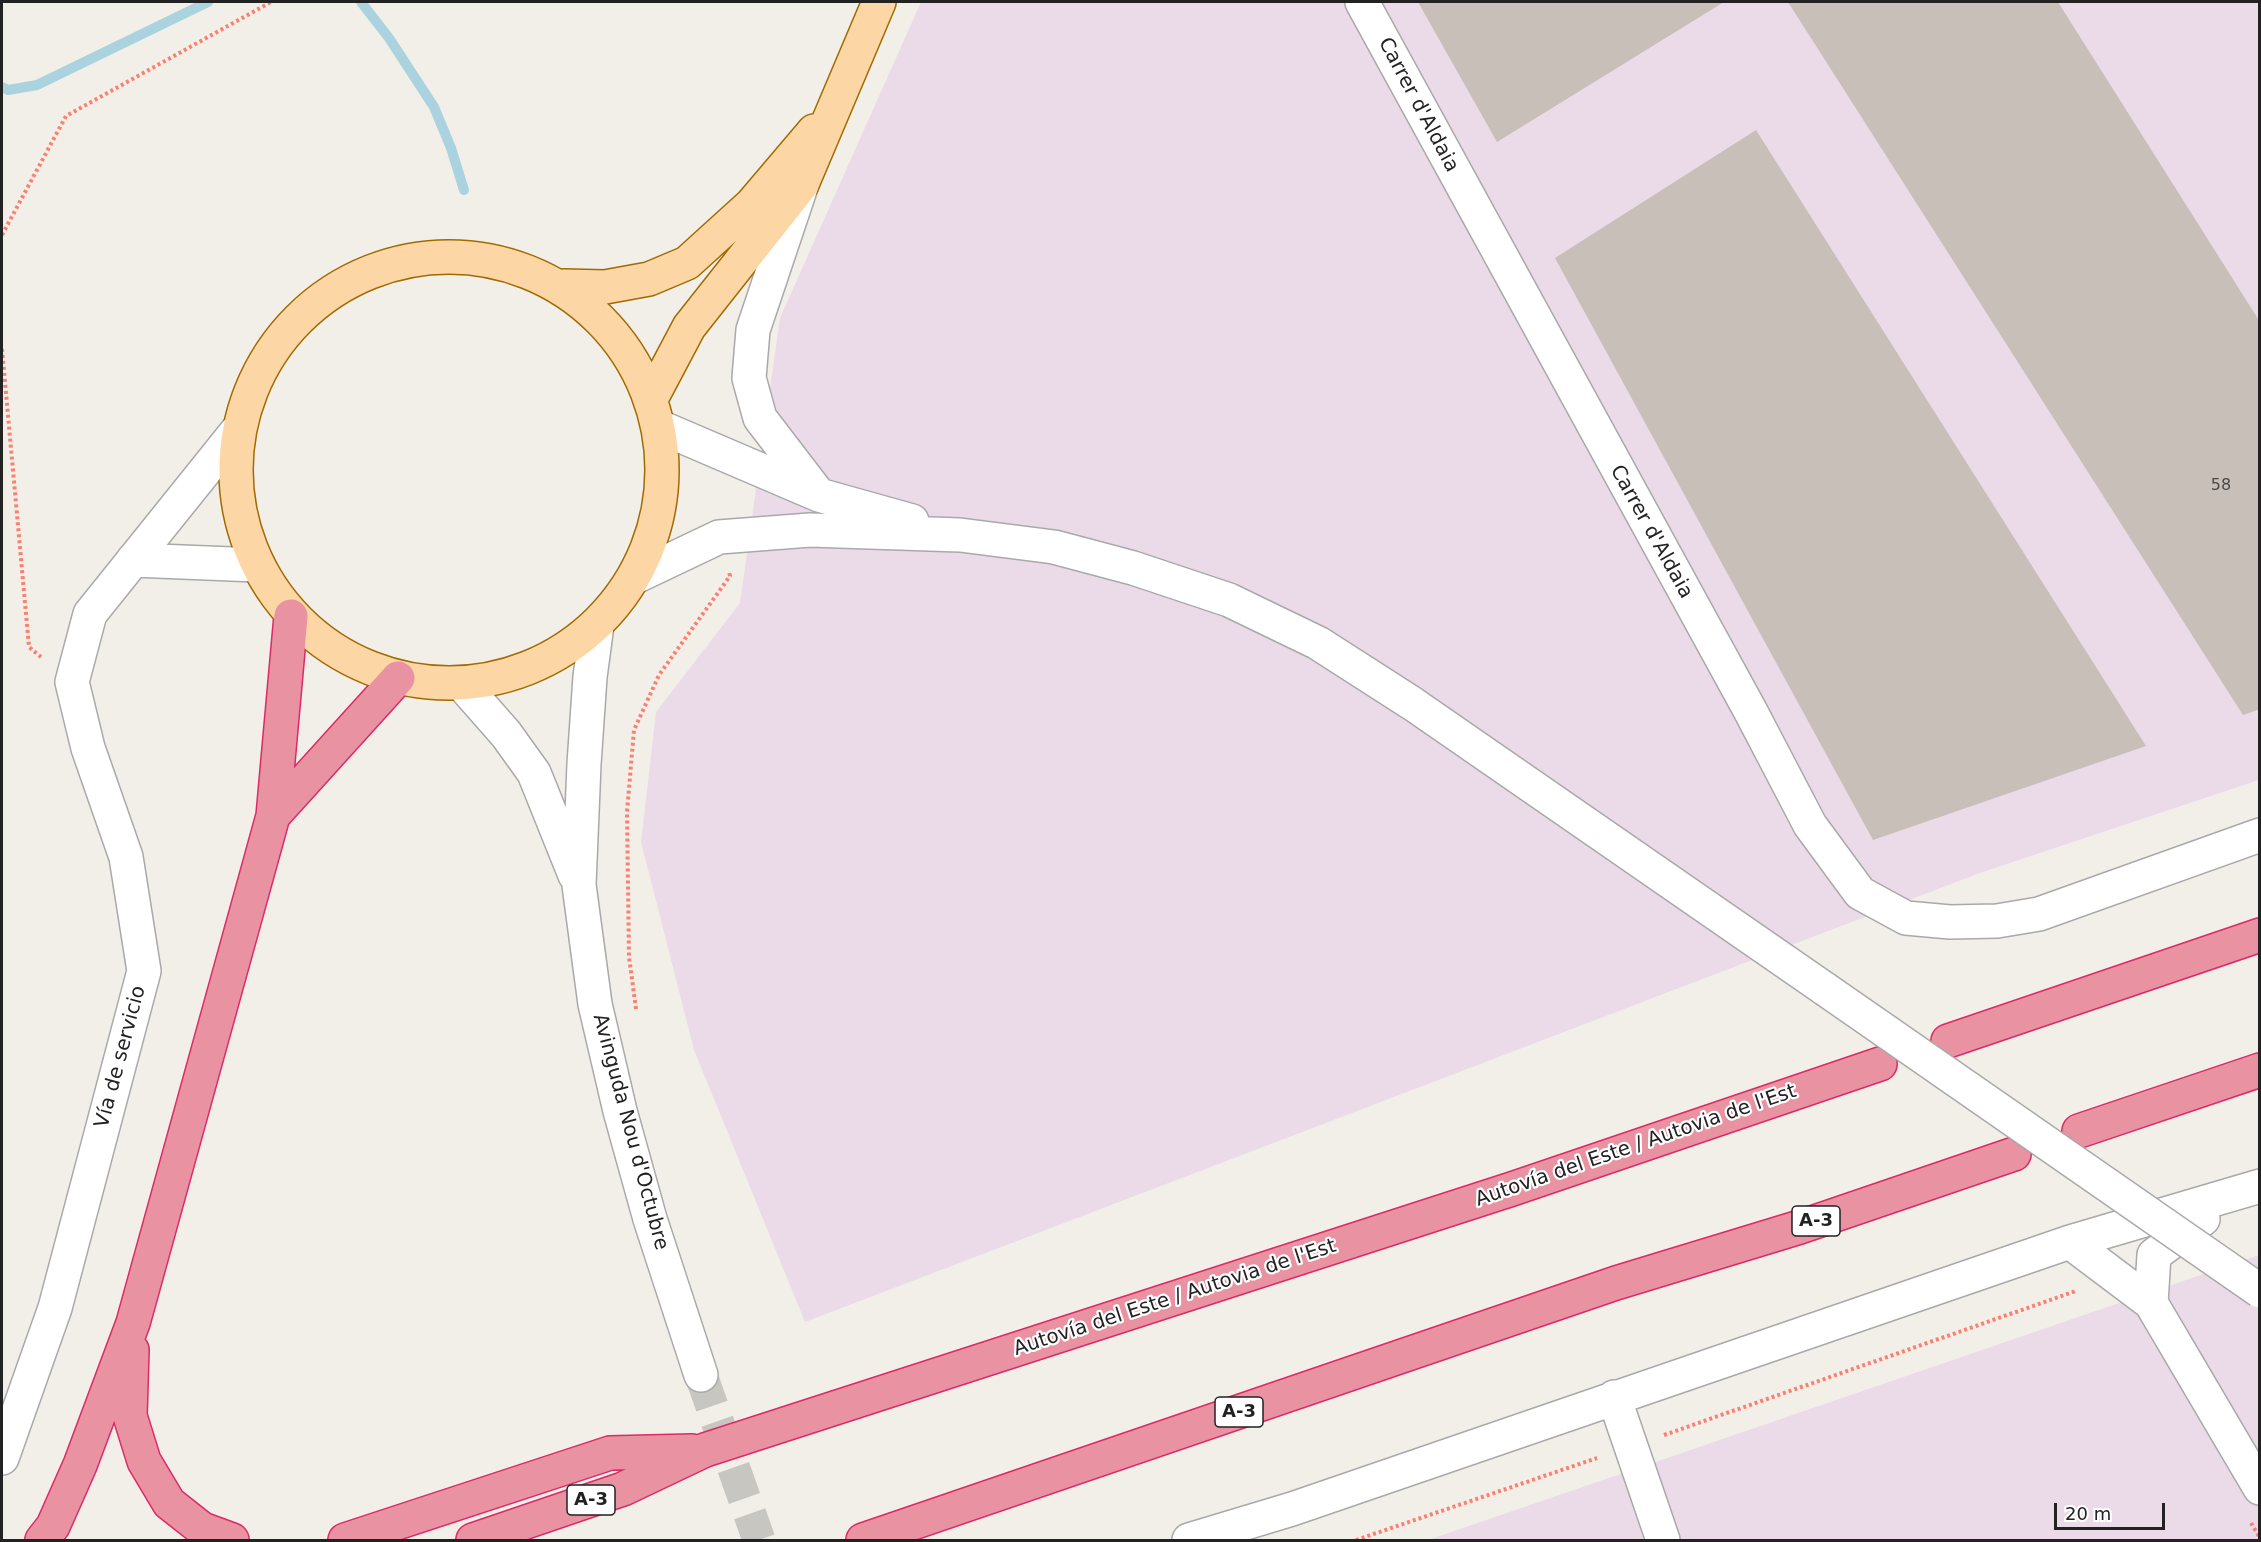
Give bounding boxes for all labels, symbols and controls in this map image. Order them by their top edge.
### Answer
street label: Carrer d'Aldaia [1372,34,1464,176]
street label: Carrer d'Aldaia [1604,461,1698,603]
house number: 58 [2211,476,2231,496]
street label: Vía de servicio [90,983,152,1131]
street label: Avinguda Nou d'Octubre [587,1011,673,1253]
street label: Autovía del Este / Autovia de l'Est [1472,1080,1800,1212]
road number: A-3 [1792,1206,1840,1236]
street label: Autovía del Este / Autovia de l'Est [1011,1234,1339,1362]
road number: A-3 [1215,1397,1263,1427]
road number: A-3 [567,1485,615,1515]
scale bar [2057,1491,2168,1529]
text: 20 m [2065,1503,2111,1524]

